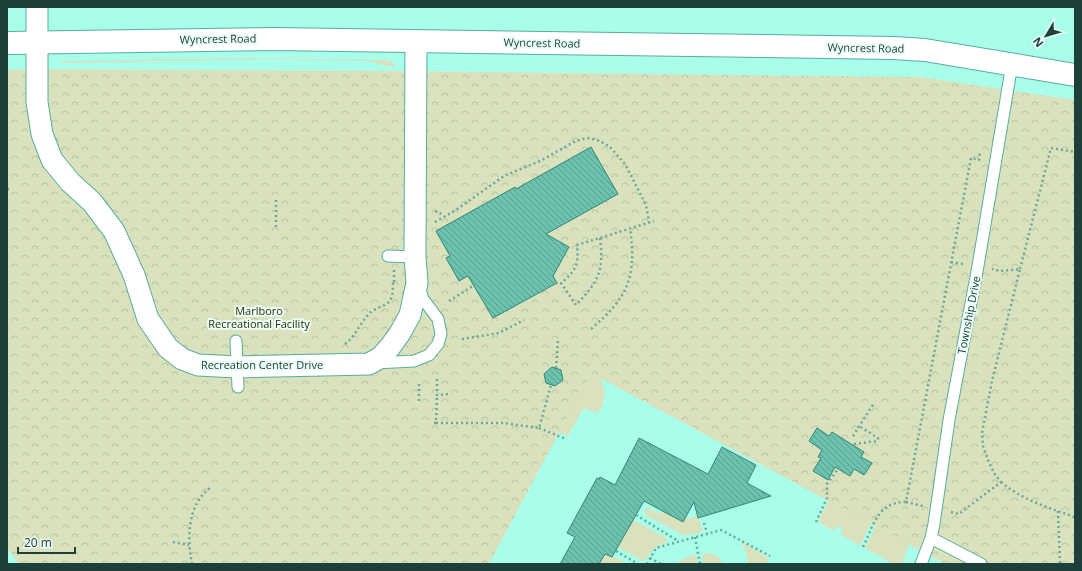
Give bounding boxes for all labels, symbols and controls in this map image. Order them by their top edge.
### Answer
north arrow [1026,16,1066,56]
street label: Wyncrest Road [180,30,256,47]
street label: Wyncrest Road [504,34,580,51]
text: N [1029,34,1046,51]
street label: Wyncrest Road [828,39,904,56]
street label: Township Drive [954,275,983,355]
park label: Marlboro Recreational Facility [208,303,310,331]
street label: Recreation Center Drive [201,357,323,372]
scale bar [18,529,75,555]
text: 20 m [24,534,52,551]

